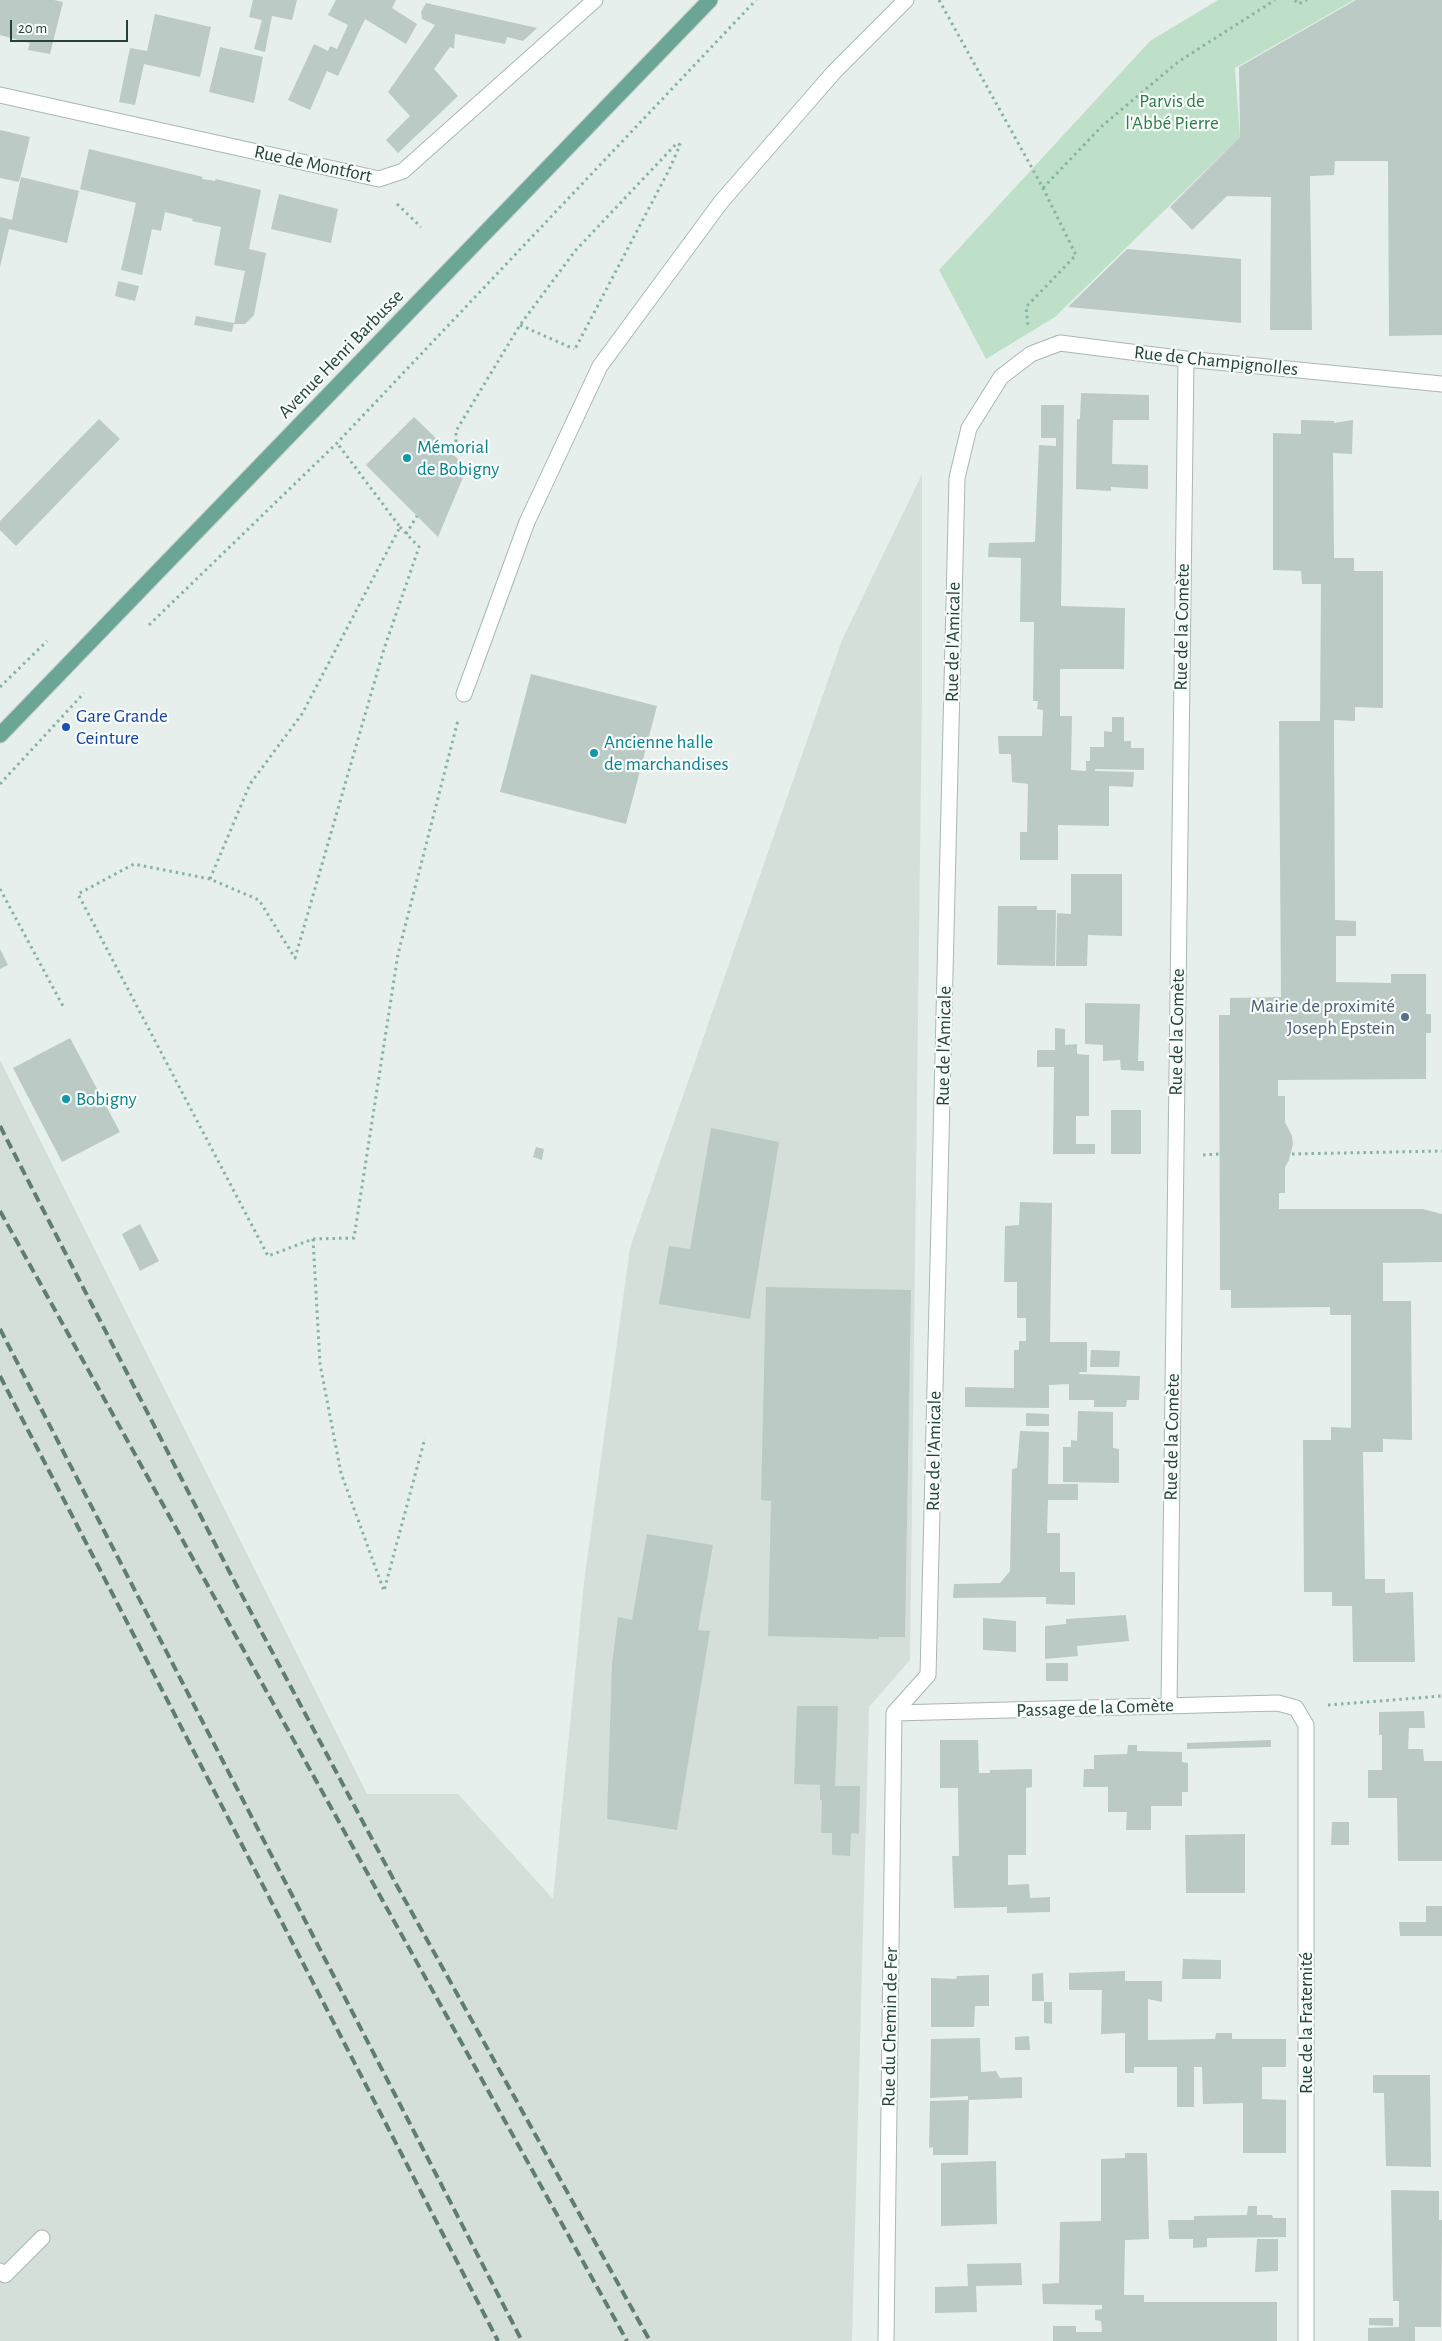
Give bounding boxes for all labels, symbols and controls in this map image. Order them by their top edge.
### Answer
scale bar [12,10,130,42]
text: 20 m [18,21,47,36]
park label: Parvis de l'Abbé Pierre [1125,90,1219,134]
street label: Rue de Montfort [252,140,374,188]
street label: Avenue Henri Barbusse [274,285,408,423]
street label: Rue de Champignolles [1133,341,1299,381]
place label: Mémorial de Bobigny [417,436,499,480]
marker: Mémorial de Bobigny [401,452,413,464]
street label: Rue de la Comète [1169,563,1195,691]
street label: Rue de l'Amicale [941,582,965,702]
place label: Gare Grande Ceinture [76,705,168,749]
marker: Gare Grande Ceinture [60,721,72,733]
place label: Ancienne halle de marchandises [604,731,728,775]
marker: Ancienne halle de marchandises [588,747,600,759]
street label: Rue de la Comète [1164,968,1190,1096]
street label: Rue de l'Amicale [932,986,956,1106]
place label: Mairie de proximité Joseph Epstein [1251,995,1395,1039]
marker: Mairie de proximité Joseph Epstein [1399,1011,1411,1023]
place label: Bobigny [76,1088,137,1110]
marker: Bobigny [60,1093,72,1105]
street label: Rue de la Comète [1159,1373,1185,1501]
street label: Rue de l'Amicale [922,1391,946,1511]
street label: Passage de la Comète [1016,1694,1174,1722]
street label: Rue du Chemin de Fer [877,1947,903,2107]
street label: Rue de la Fraternité [1295,1952,1317,2094]

